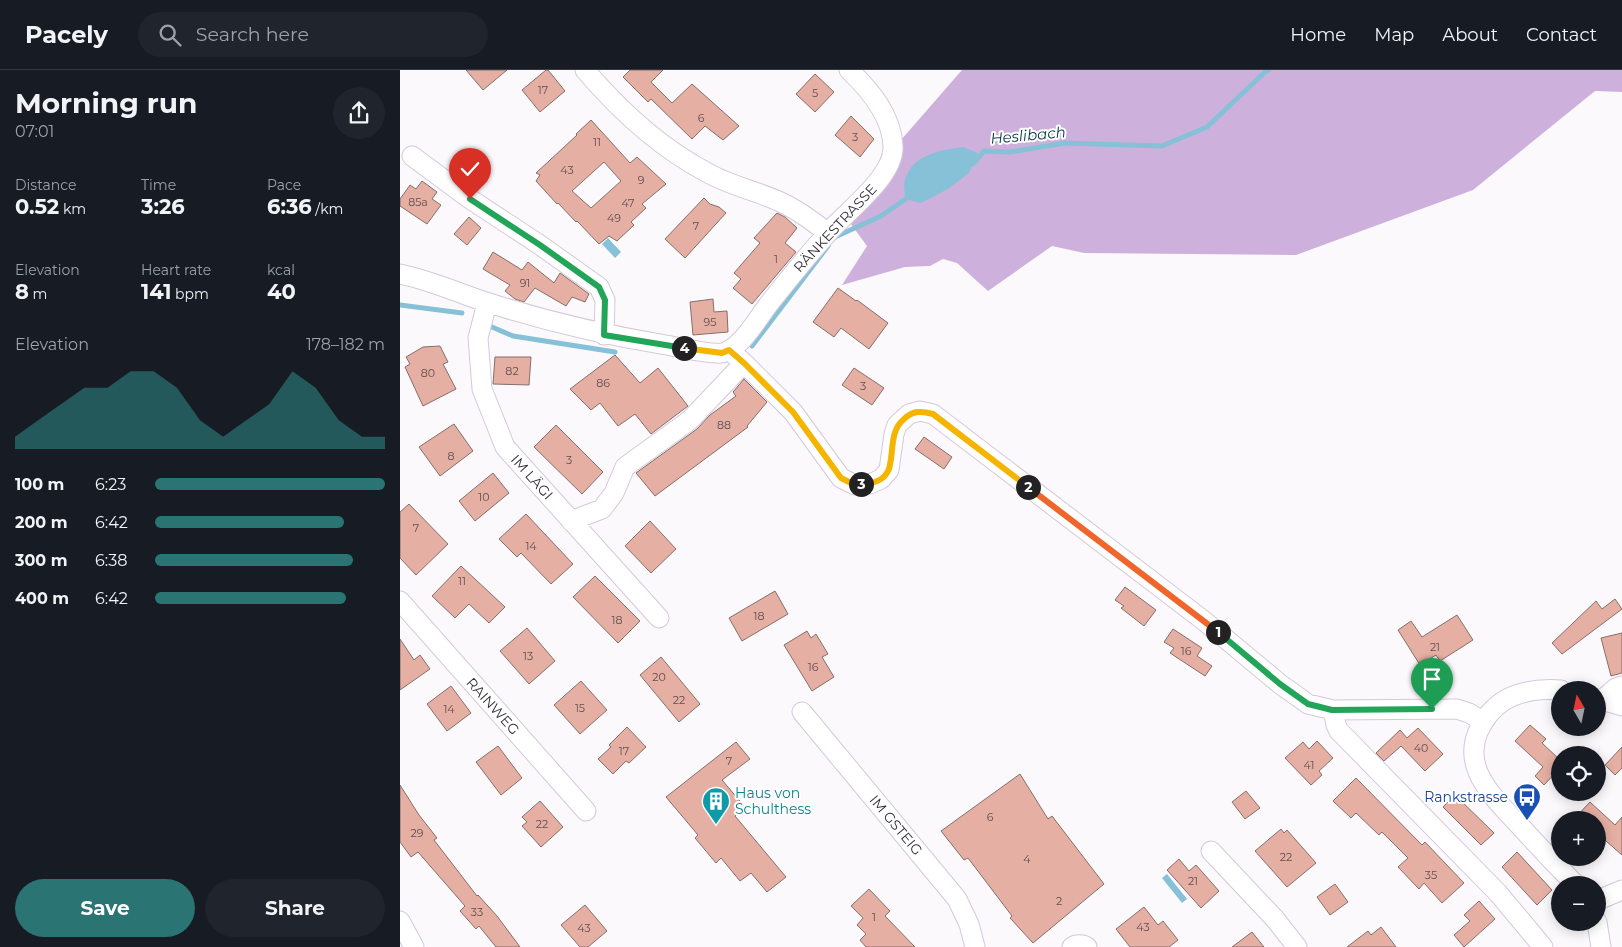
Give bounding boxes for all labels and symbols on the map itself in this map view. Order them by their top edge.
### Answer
house number: 17 [538,83,548,97]
house number: 5 [812,86,818,100]
house number: 6 [698,111,705,125]
water label: Heslibach [990,122,1066,148]
house number: 3 [852,130,858,144]
house number: 11 [593,135,601,149]
pin [449,148,491,199]
house number: 43 [560,163,574,177]
house number: 9 [638,173,645,187]
street label: RÄNKESTRASSE [790,180,880,276]
house number: 85a [408,195,428,209]
house number: 47 [621,196,635,210]
house number: 49 [607,211,621,225]
house number: 7 [693,219,699,233]
house number: 1 [774,252,778,266]
house number: 91 [520,276,530,290]
house number: 95 [704,315,716,329]
pin: 4 [672,336,696,360]
house number: 82 [505,364,519,378]
house number: 80 [421,366,435,380]
house number: 86 [596,376,610,390]
house number: 3 [860,379,866,393]
house number: 88 [717,418,731,432]
house number: 8 [447,449,455,463]
street label: IM LÄGI [507,451,557,503]
house number: 3 [566,453,572,467]
pin: 3 [848,472,874,496]
pin: 2 [1016,474,1040,500]
house number: 10 [478,490,490,504]
house number: 7 [413,521,419,535]
house number: 14 [525,539,537,553]
house number: 11 [458,574,466,588]
house number: 18 [754,609,765,623]
house number: 18 [612,613,623,627]
pin: 1 [1206,620,1230,644]
house number: 21 [1430,640,1440,654]
house number: 16 [1181,644,1192,658]
house number: 13 [523,649,533,663]
pin [1411,658,1453,709]
house number: 16 [808,660,819,674]
house number: 20 [652,670,666,684]
street label: RAINWEG [463,674,523,738]
north arrow [1551,681,1606,736]
house number: 22 [673,693,685,707]
house number: 15 [575,701,585,715]
house number: 14 [443,702,455,716]
house number: 40 [1414,741,1428,755]
house number: 17 [619,744,629,758]
house number: 7 [726,754,732,768]
house number: 41 [1304,758,1314,772]
bus stop icon: Rankstrasse [1512,782,1542,821]
place label: Haus von Schulthess [735,784,811,818]
building icon: Haus von Schulthess [701,786,731,825]
place label: Rankstrasse [1424,788,1508,806]
street label: IM GSTEIG [866,791,926,859]
house number: 6 [987,810,994,824]
house number: 22 [536,817,548,831]
house number: 29 [411,826,424,840]
house number: 22 [1280,850,1292,864]
house number: 4 [1023,852,1031,866]
house number: 35 [1425,868,1437,882]
house number: 21 [1188,874,1198,888]
house number: 2 [1056,894,1062,908]
house number: 33 [471,905,483,919]
house number: 1 [872,910,876,924]
house number: 43 [1136,920,1150,934]
house number: 43 [577,921,591,935]

